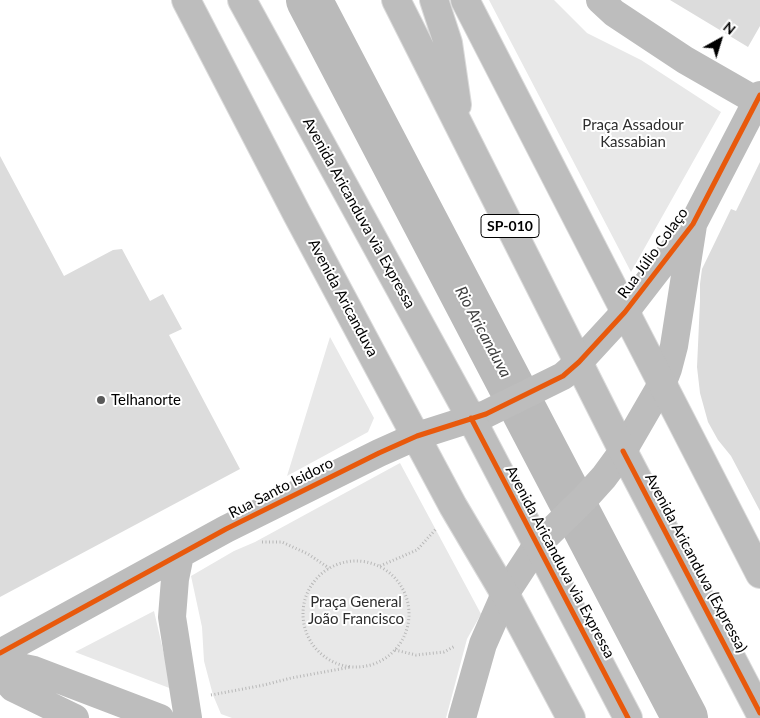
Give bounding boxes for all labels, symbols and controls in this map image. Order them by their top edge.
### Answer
north arrow [695,15,745,65]
text: N [720,18,739,38]
street label: Avenida Aricanduva via Expressa [299,115,419,311]
park label: Praça Assadour Kassabian [582,116,684,151]
street label: Rua Júlio Colaço [614,204,692,302]
road number: SP-010 [481,215,539,238]
street label: Avenida Aricanduva [304,236,382,360]
water label: Rio Aricanduva [451,283,515,381]
place label: Telhanorte [111,391,181,409]
marker: Telhanorte [95,394,107,406]
street label: Rua Santo Isidoro [226,454,336,522]
street label: Avenida Aricanduva via Expressa [502,463,618,661]
street label: Avenida Aricanduva (Expressa) [641,470,751,656]
park label: Praça General João Francisco [308,593,404,628]

